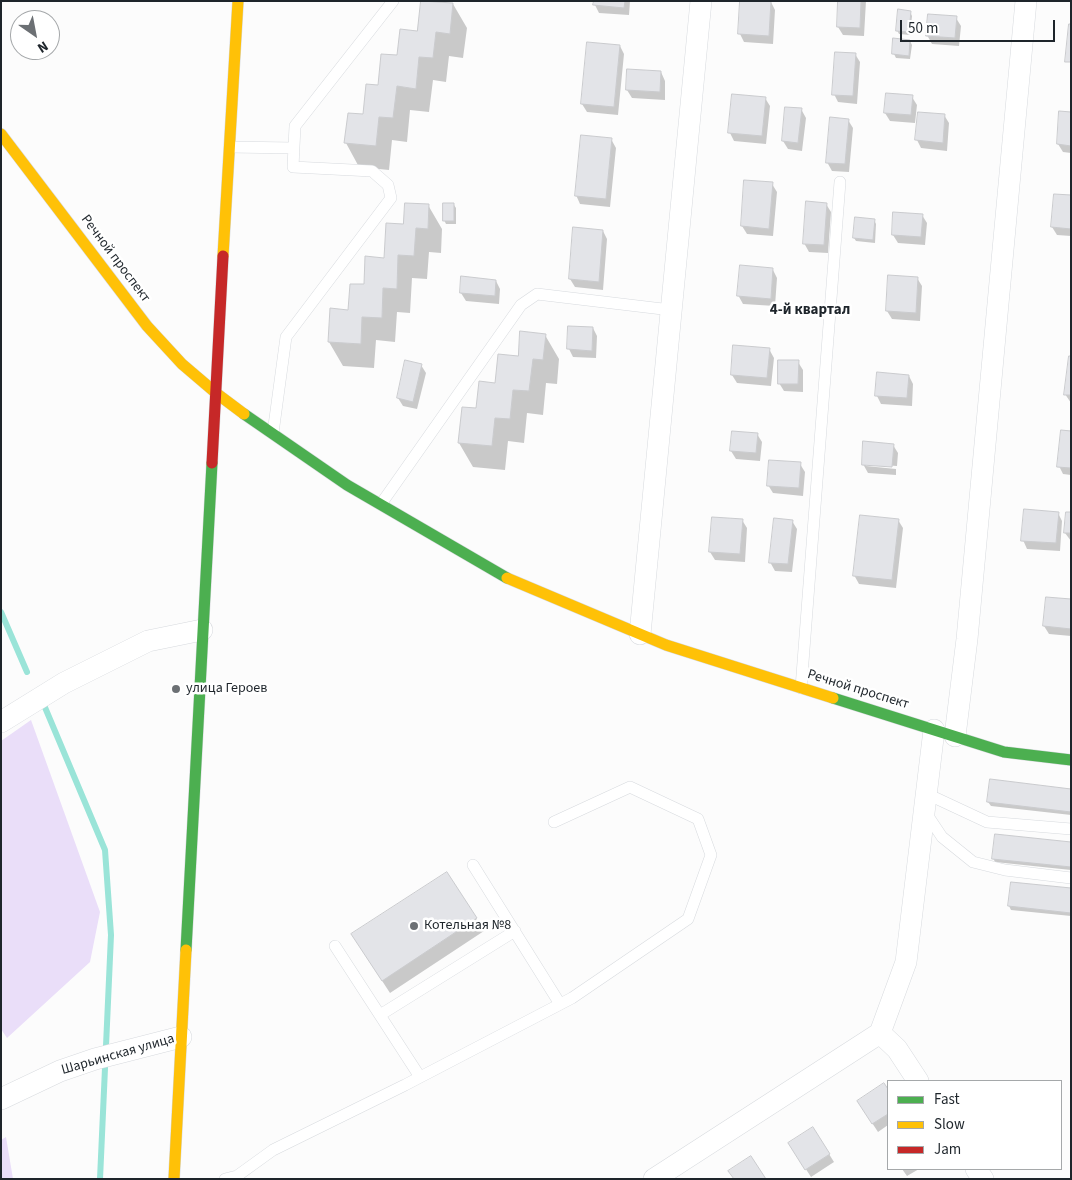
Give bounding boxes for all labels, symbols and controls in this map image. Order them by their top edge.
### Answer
north arrow [10,10,60,60]
scale bar [902,10,1057,42]
text: 50 m [908,18,938,39]
text: N [33,36,52,58]
street label: Речной проспект [77,212,153,306]
district label: 4-й квартал [770,302,850,320]
street label: Речной проспект [805,667,911,713]
place label: улица Героев [186,681,267,697]
marker: улица Героев [170,683,182,695]
place label: Котельная №8 [424,918,511,934]
marker: Котельная №8 [408,920,420,932]
street label: Шарьинская улица [60,1031,176,1079]
legend [887,1080,1062,1170]
text: Fast [934,1089,960,1110]
text: Slow [934,1114,965,1135]
text: Jam [934,1139,961,1160]

